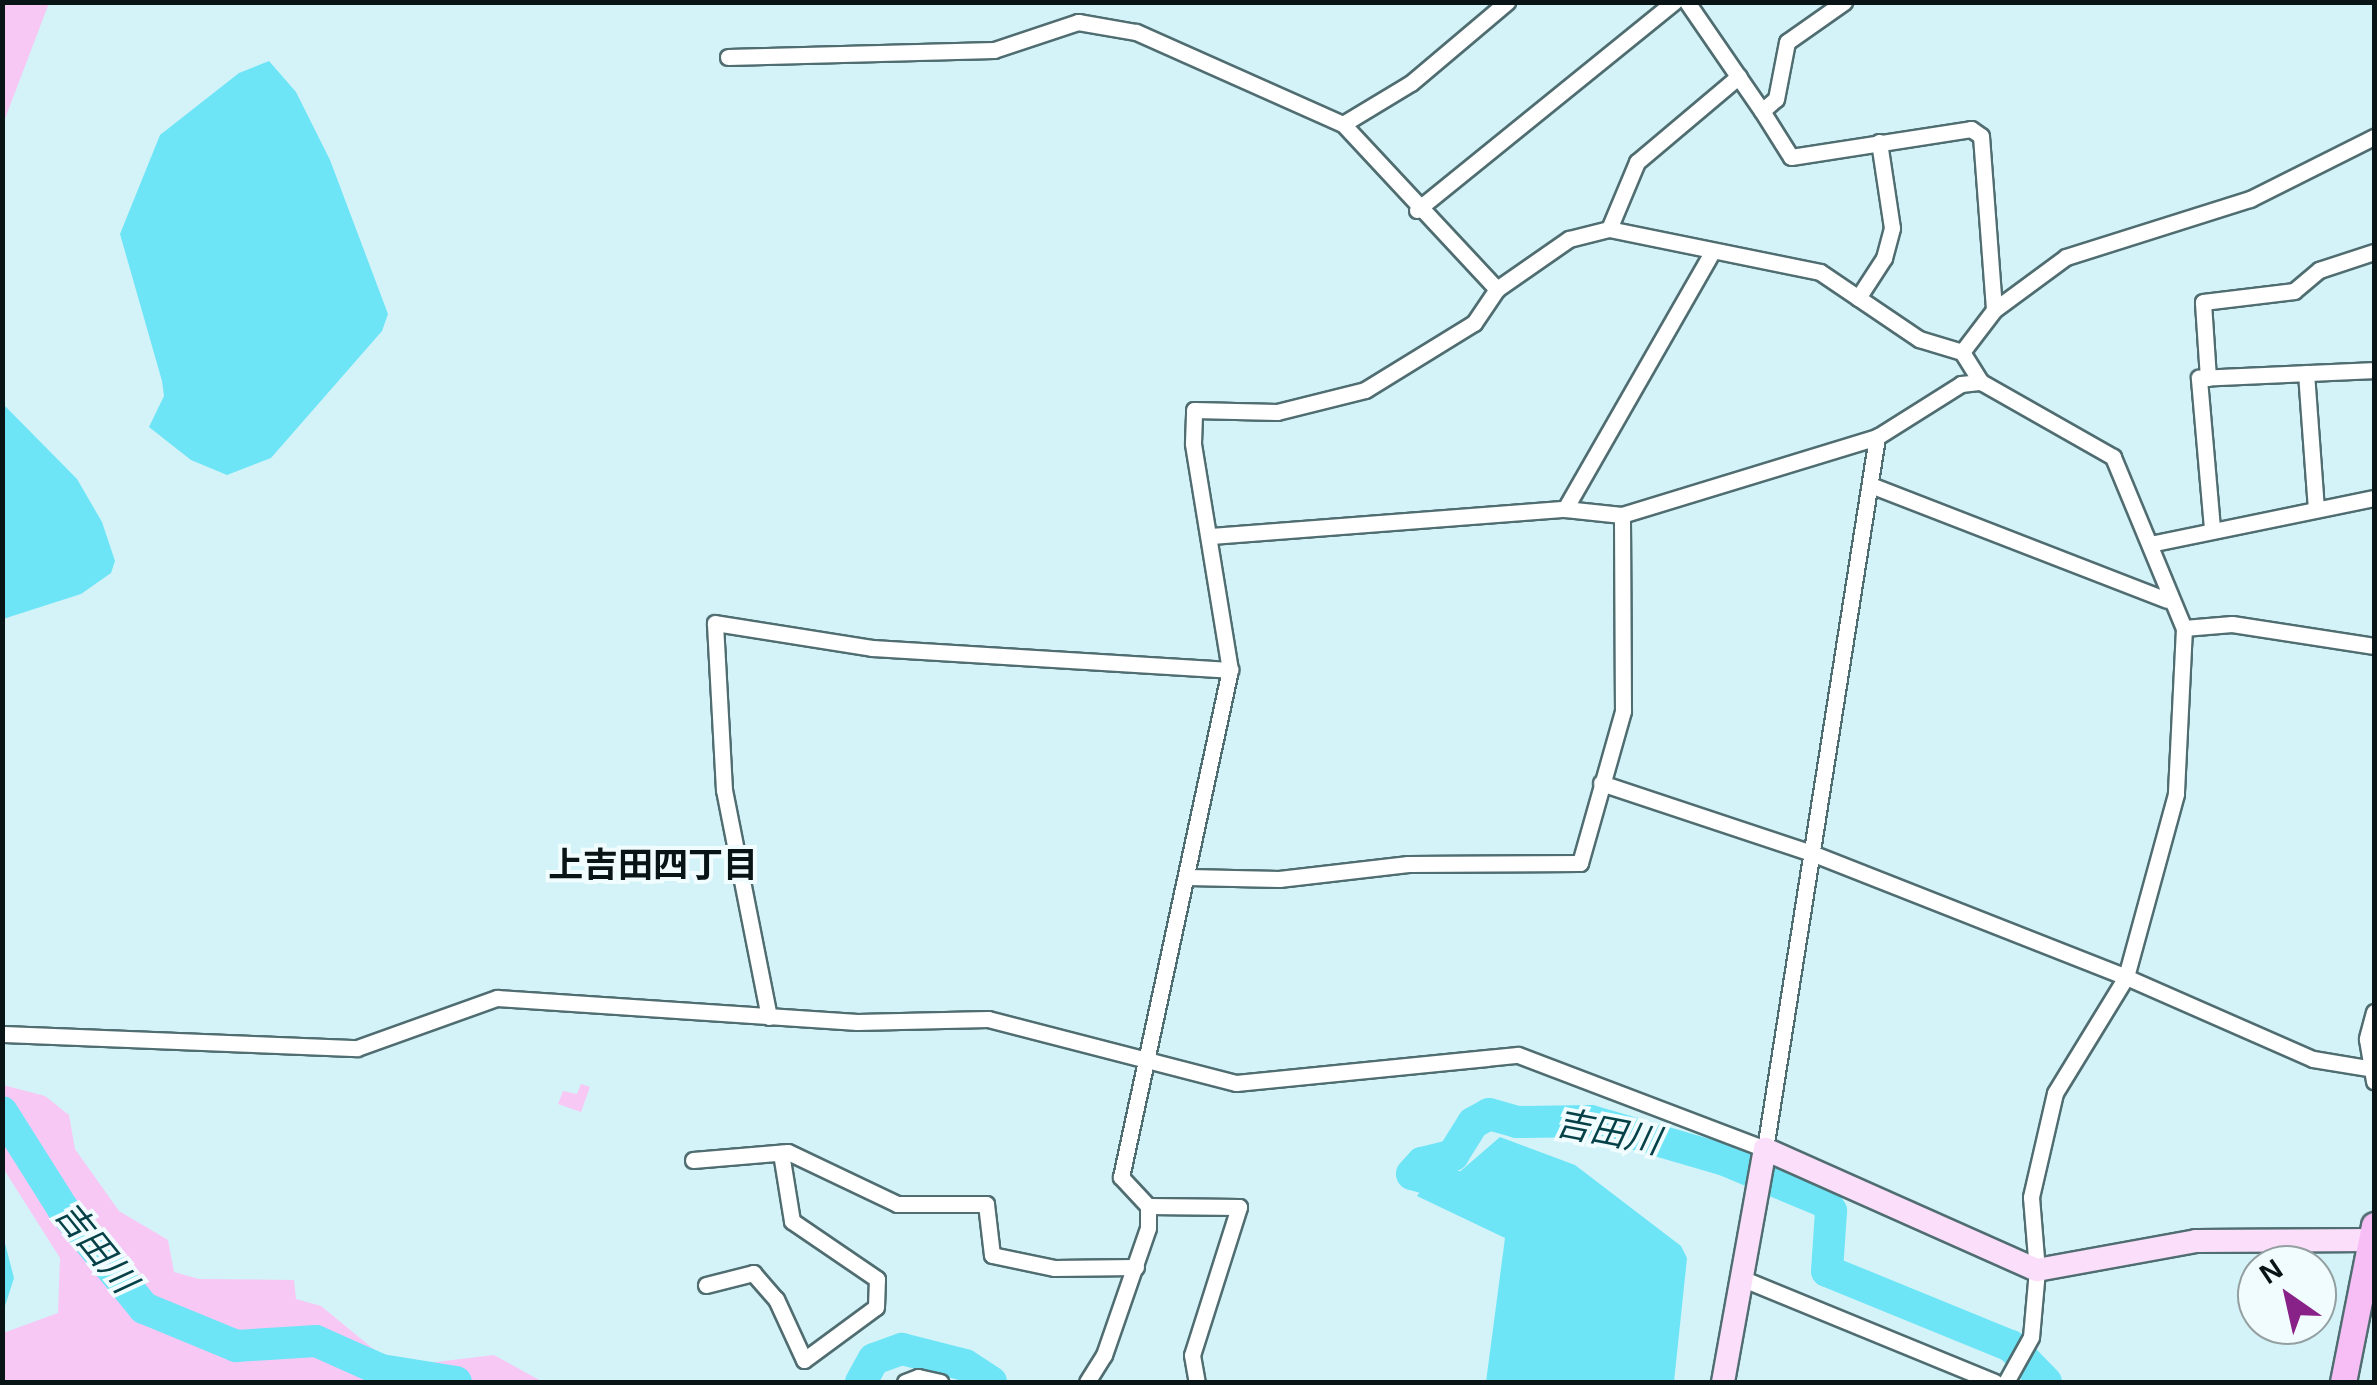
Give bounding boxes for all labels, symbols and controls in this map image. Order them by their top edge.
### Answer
district label: 上吉田四丁目 [548,844,758,886]
water label: 吉田川 [1552,1101,1664,1163]
water label: 吉田川 [47,1193,145,1301]
north arrow [2237,1245,2337,1345]
text: N [2254,1253,2288,1290]

